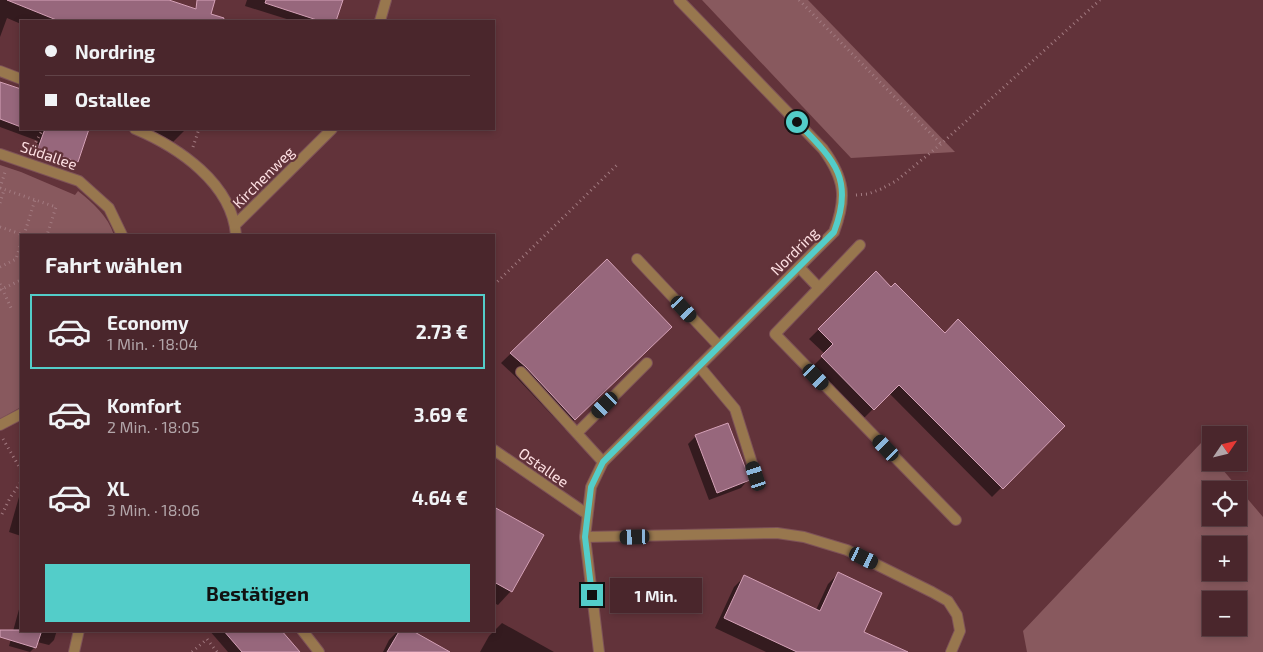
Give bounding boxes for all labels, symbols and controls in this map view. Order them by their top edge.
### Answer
text: Nordring [75,40,155,63]
text: Ostallee [75,88,151,111]
route start [786,111,808,133]
street label: Südallee [18,137,80,173]
street label: Kirchenweg [228,142,298,212]
street label: Nordring [766,223,822,279]
text: Fahrt wählen [45,251,183,277]
car [668,293,699,325]
icon: car [47,309,92,354]
text: Economy [107,311,189,334]
text: 2.73 € [416,320,468,343]
text: 1 Min. · 18:04 [107,334,198,353]
car [800,361,831,393]
car [589,389,620,421]
icon: car [47,392,92,437]
text: Komfort [107,394,181,417]
text: 3.69 € [414,403,468,426]
text: 2 Min. · 18:05 [107,417,200,436]
north arrow [1202,426,1248,471]
map controls [1202,426,1247,636]
car [870,432,901,464]
street label: Ostallee [516,443,572,491]
car [744,459,767,493]
icon: car [47,475,92,520]
text: XL [107,477,129,500]
button: locate [1202,481,1247,526]
text: 4.64 € [412,486,468,509]
text: 3 Min. · 18:06 [107,500,200,519]
car [619,529,650,545]
button: + [1202,536,1247,581]
car [847,545,880,571]
button: Bestätigen [45,564,470,622]
callout: 1 Min. [610,578,702,612]
route end [581,584,603,606]
text: 1 Min. [635,586,677,605]
button: − [1202,591,1247,636]

